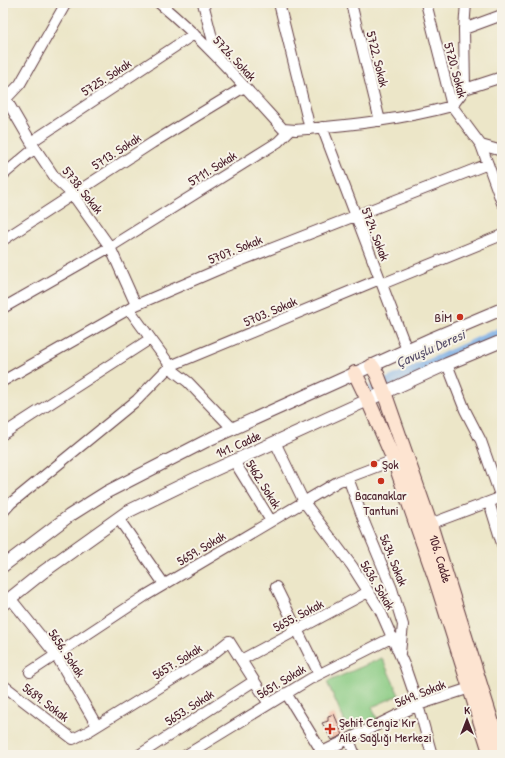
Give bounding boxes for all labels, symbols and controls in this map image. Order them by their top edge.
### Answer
street label: 5722. Sokak [362,29,394,89]
street label: 5726. Sokak [209,31,261,85]
street label: 5720. Sokak [440,40,472,100]
street label: 5725. Sokak [77,54,135,100]
street label: 5713. Sokak [88,128,145,174]
street label: 5711. Sokak [184,146,240,190]
street label: 5738. Sokak [58,162,108,218]
street label: 5724. Sokak [358,205,395,264]
street label: 5707. Sokak [205,230,265,268]
street label: 5703. Sokak [241,291,300,330]
place label: BİM [435,308,452,326]
marker: BİM [455,312,465,322]
water label: Çavuşlu Deresi [392,324,469,372]
street label: 141. Cadde [213,426,263,462]
place label: Şok [382,455,399,473]
street label: 5462. Sokak [242,456,286,512]
marker: Şok [369,459,379,469]
marker: Bacanaklar Tantuni [376,476,386,486]
place label: Bacanaklar Tantuni [355,486,407,519]
street label: 5659. Sokak [173,526,229,570]
street label: 5634. Sokak [375,531,413,589]
street label: 106. Cadde [425,533,457,585]
street label: 5636. Sokak [356,557,400,614]
street label: 5655. Sokak [270,594,327,636]
street label: 5656. Sokak [44,625,90,681]
street label: 5657. Sokak [149,638,206,683]
street label: 5651. Sokak [253,659,309,703]
street label: 5649. Sokak [392,674,449,711]
street label: 5689. Sokak [19,679,73,726]
street label: 5653. Sokak [161,684,217,729]
north arrow [447,700,487,740]
text: K [464,703,470,717]
place label: Şehit Cengiz Kır Aile Sağlığı Merkezi [339,713,432,746]
marker: Şehit Cengiz Kır Aile Sağlığı Merkezi [324,723,336,735]

